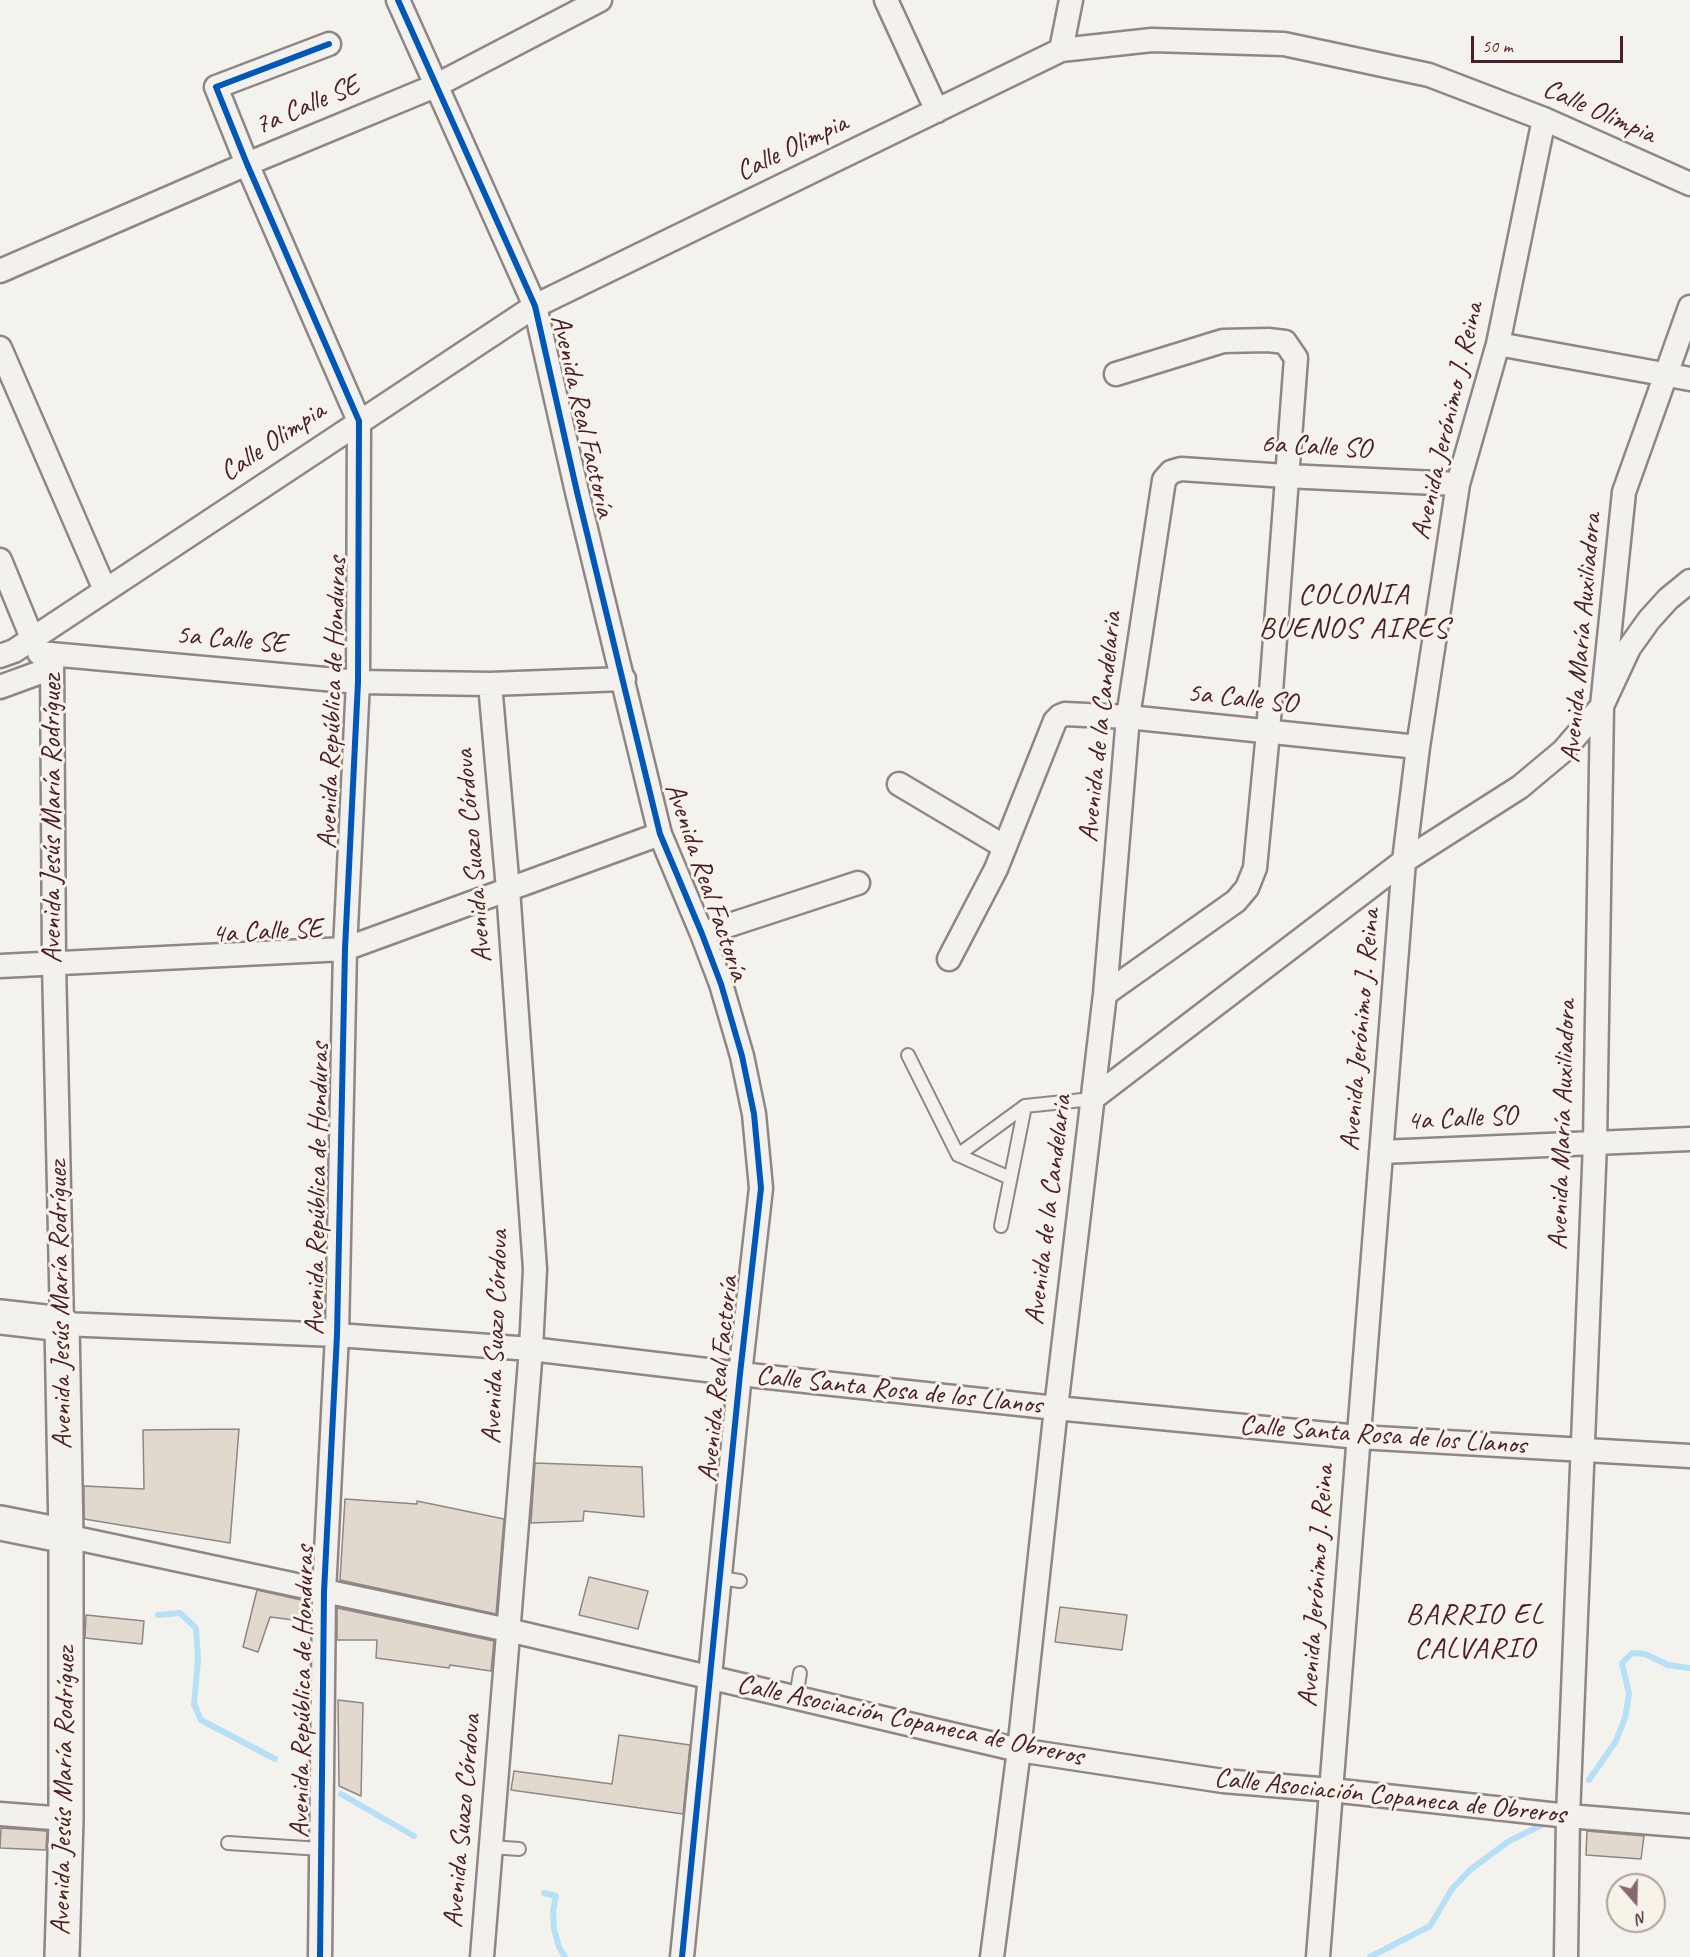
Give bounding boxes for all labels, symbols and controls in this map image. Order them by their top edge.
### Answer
scale bar [1474,24,1626,62]
text: 50 m [1482,35,1513,57]
street label: 7a Calle SE [250,69,364,143]
street label: Calle Olimpia [1538,72,1660,152]
street label: Calle Olimpia [731,107,853,189]
street label: Avenida Jerónimo J. Reina [1404,299,1492,543]
street label: Avenida Real Factoría [542,312,622,520]
street label: Calle Olimpia [214,395,332,489]
street label: 6a Calle SO [1260,427,1372,467]
street label: Avenida María Auxiliadora [1554,512,1610,764]
street label: Avenida República de Honduras [311,556,355,850]
district label: COLONIA BUENOS AIRES [1260,577,1448,648]
street label: Avenida de la Candelaria [1072,610,1130,844]
street label: 5a Calle SE [174,618,288,662]
street label: Avenida Jesús María Rodríguez [36,675,70,963]
street label: 5a Calle SO [1185,677,1299,721]
street label: Avenida Suazo Córdova [448,748,500,964]
street label: Avenida Real Factoría [656,779,756,985]
street label: Avenida Jerónimo J. Reina [1334,908,1388,1152]
street label: 4a Calle SE [211,912,323,952]
street label: Avenida María Auxiliadora [1542,999,1584,1251]
street label: Avenida República de Honduras [299,1043,337,1335]
street label: Avenida de la Candelaria [1018,1093,1080,1327]
street label: 4a Calle SO [1406,1099,1518,1139]
street label: Avenida Jesús María Rodríguez [42,1160,80,1450]
street label: Avenida Suazo Córdova [475,1229,517,1445]
street label: Avenida Real Factoría [691,1274,747,1484]
street label: Calle Santa Rosa de los Llanos [754,1359,1044,1423]
street label: Calle Santa Rosa de los Llanos [1238,1409,1528,1463]
street label: Avenida Jerónimo J. Reina [1292,1464,1342,1708]
street label: Avenida República de Honduras [284,1546,322,1838]
district label: BARRIO EL CALVARIO [1407,1597,1543,1668]
street label: Avenida Jesús María Rodríguez [45,1646,83,1936]
street label: Calle Asociación Copaneca de Obreros [734,1668,1086,1774]
street label: Avenida Suazo Córdova [437,1713,489,1929]
street label: Calle Asociación Copaneca de Obreros [1213,1762,1567,1832]
north arrow [1606,1873,1666,1933]
text: N [1633,1907,1650,1929]

